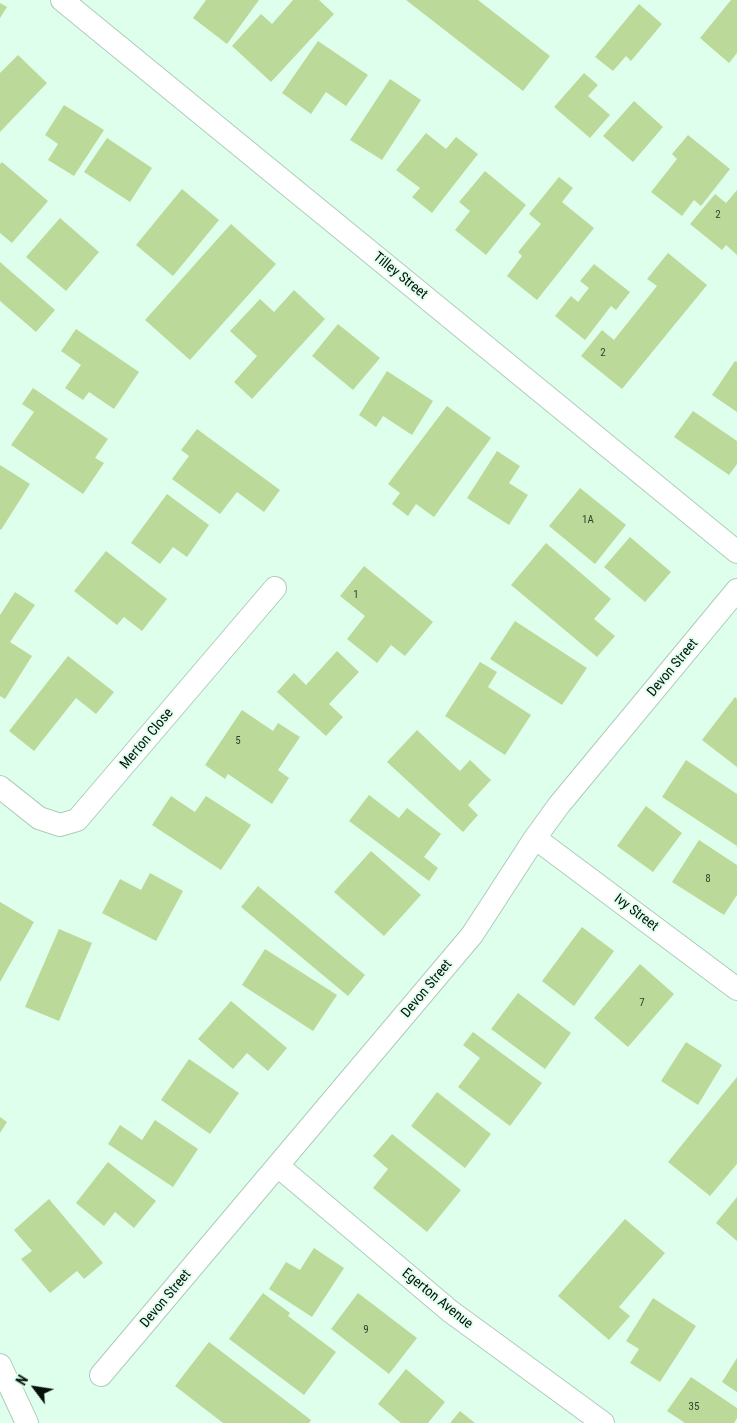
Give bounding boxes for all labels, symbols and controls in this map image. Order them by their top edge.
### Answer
house number: 2 [715,208,721,222]
street label: Tilley Street [369,249,431,303]
house number: 2 [600,346,606,360]
house number: 1A [582,513,594,527]
house number: 1 [353,588,359,602]
street label: Devon Street [644,636,702,700]
street label: Merton Close [117,705,177,773]
house number: 5 [235,734,241,748]
house number: 8 [705,872,711,886]
street label: Ivy Street [610,891,662,935]
street label: Devon Street [398,957,456,1021]
house number: 7 [639,996,645,1010]
street label: Egerton Avenue [398,1265,476,1333]
street label: Devon Street [137,1267,195,1331]
house number: 9 [363,1323,369,1337]
north arrow [10,1363,60,1413]
text: N [13,1372,31,1388]
house number: 35 [689,1400,699,1414]

